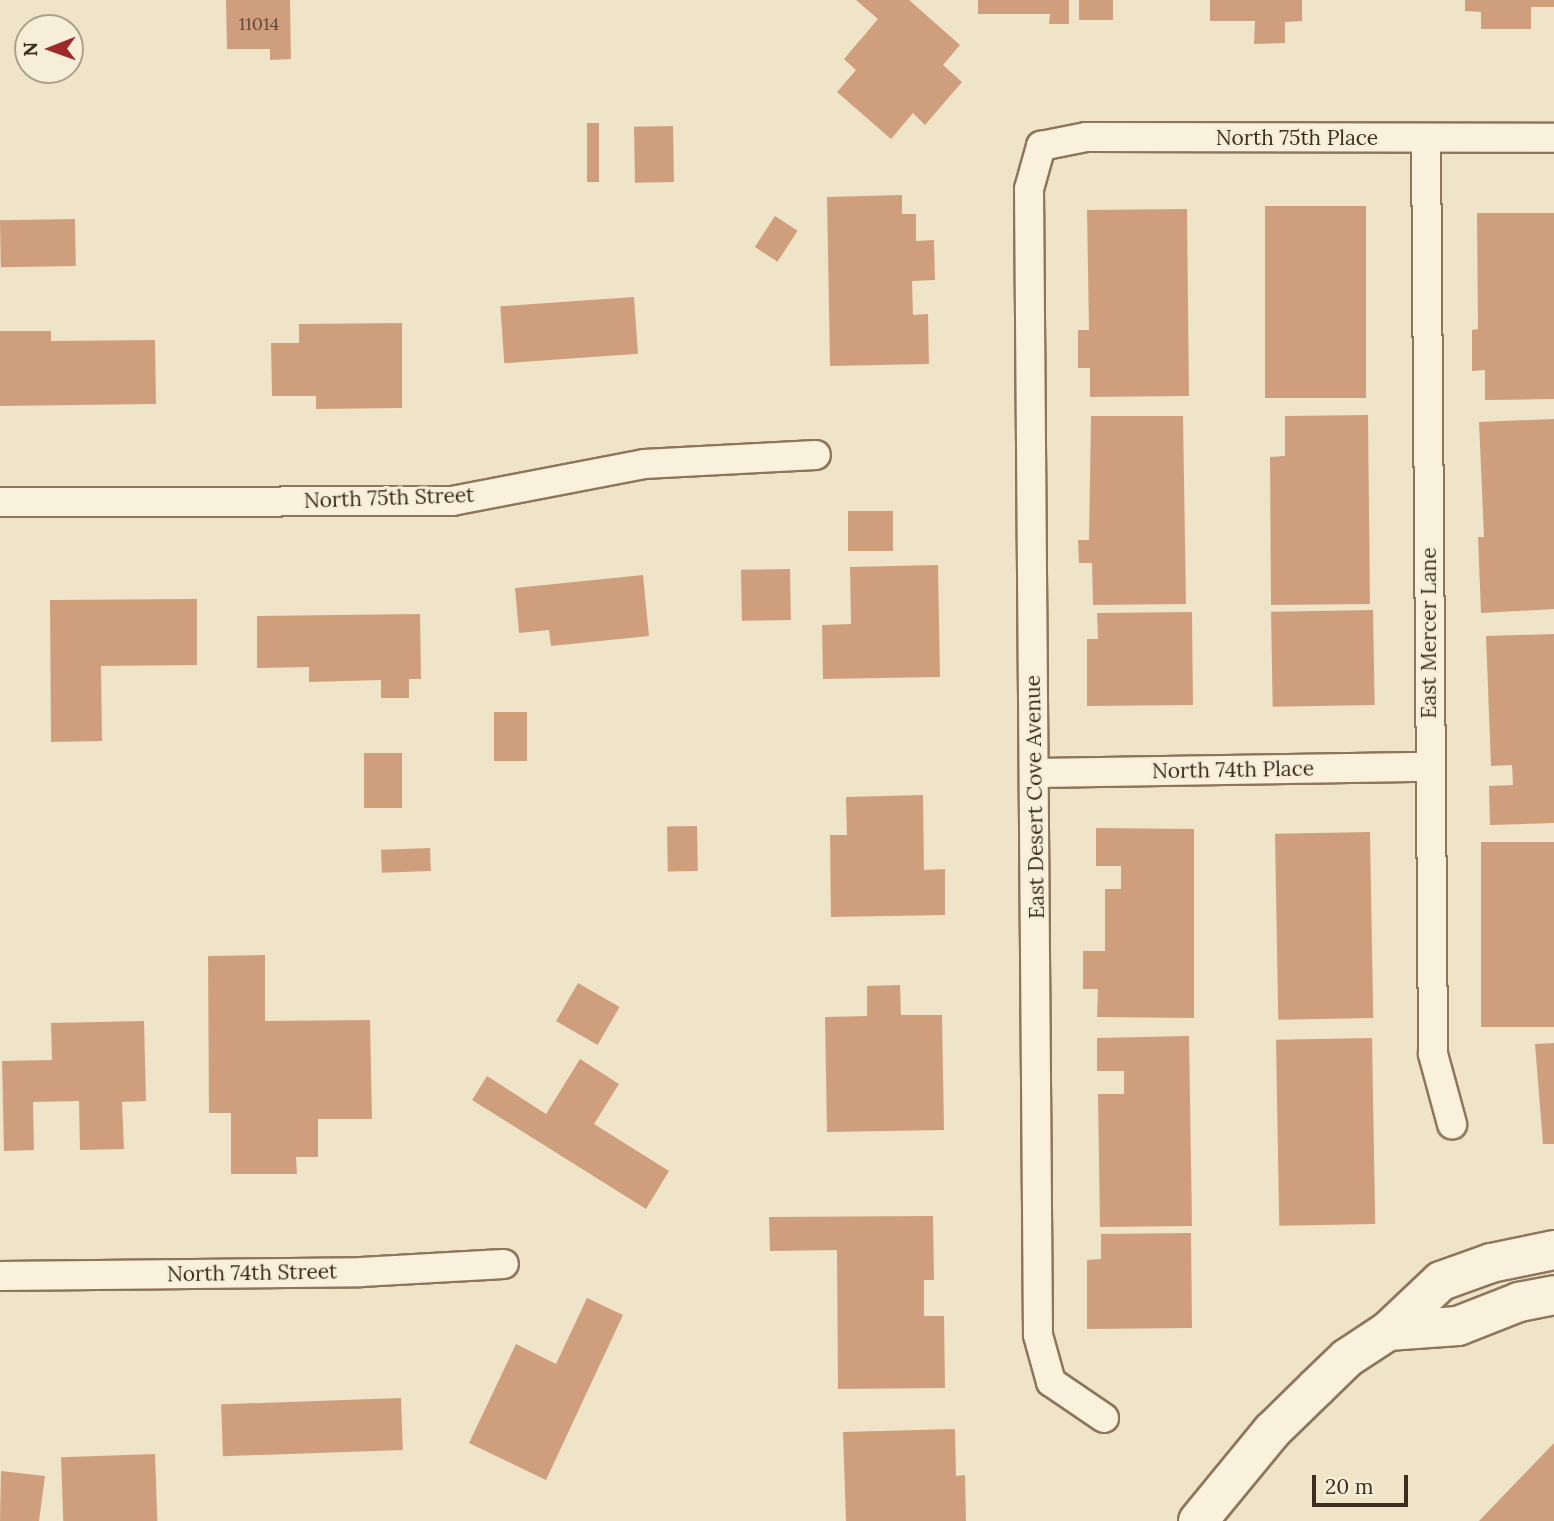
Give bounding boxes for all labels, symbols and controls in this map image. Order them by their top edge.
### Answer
house number: 11014 [239,13,279,35]
north arrow [14,14,84,84]
text: N [18,42,42,57]
street label: North 75th Place [1216,125,1378,151]
street label: North 75th Street [303,482,475,514]
street label: East Mercer Lane [1416,547,1442,719]
street label: East Desert Cove Avenue [1020,675,1050,919]
street label: North 74th Place [1152,756,1314,784]
street label: North 74th Street [167,1259,337,1287]
scale bar [1316,1462,1412,1506]
text: 20 m [1325,1473,1374,1500]

